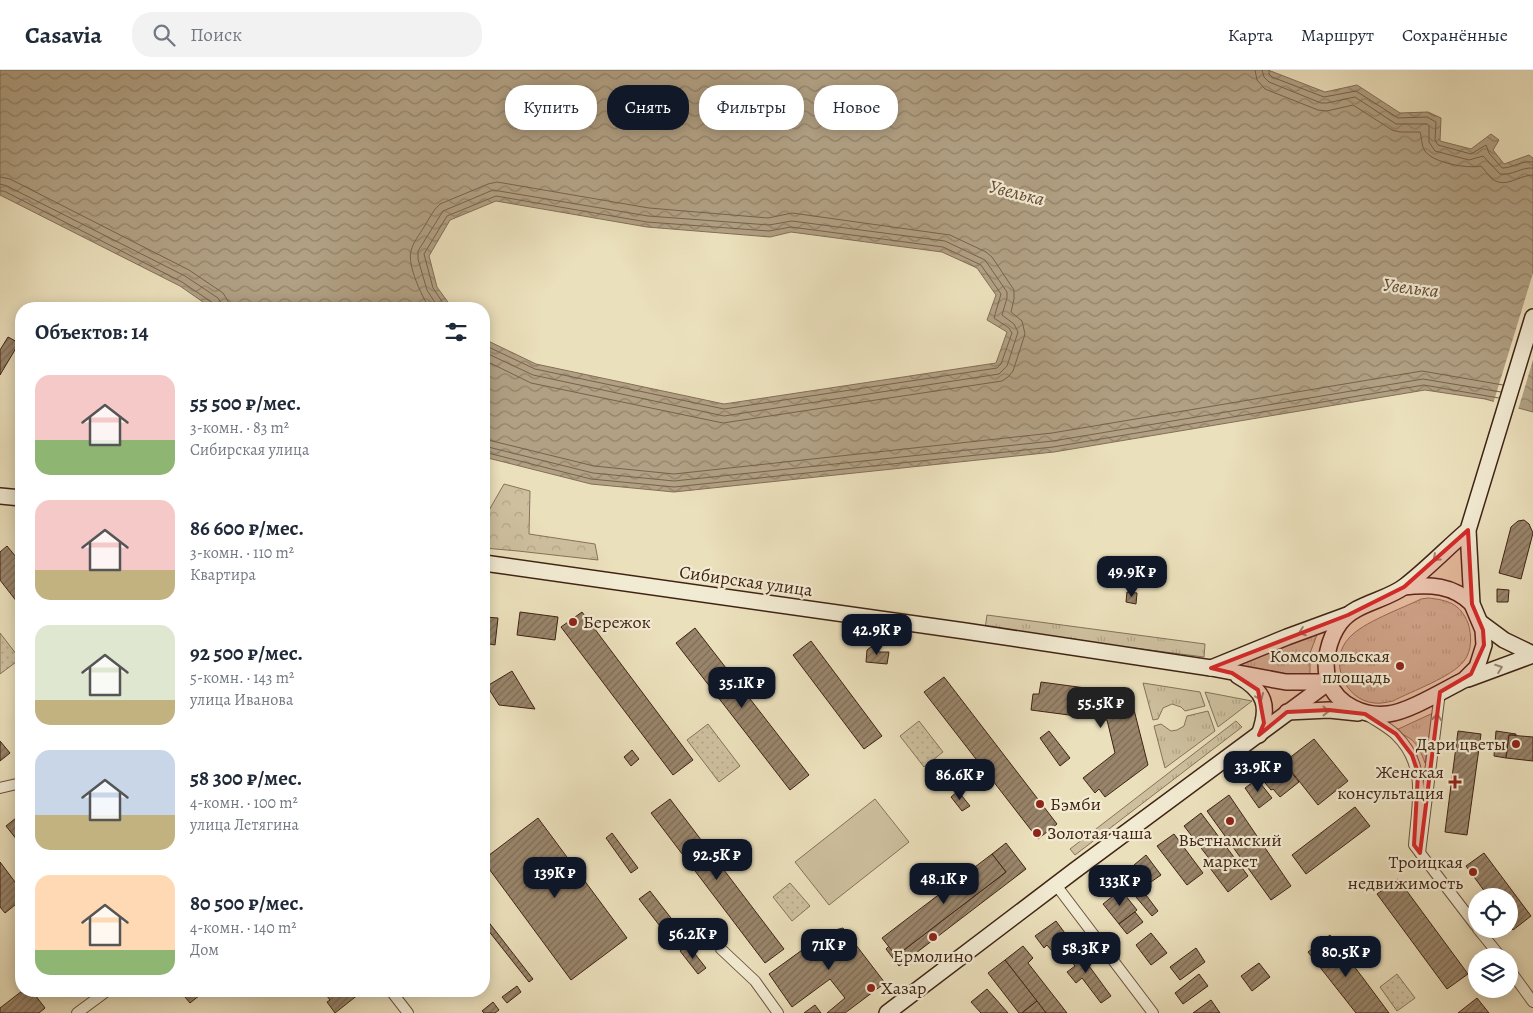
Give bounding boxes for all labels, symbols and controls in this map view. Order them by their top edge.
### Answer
search box [132,12,482,57]
text: Casavia [25,19,102,51]
icon: search [150,21,178,49]
text: Поиск [190,22,242,48]
text: Карта [1228,23,1273,47]
text: Маршрут [1301,23,1374,47]
text: Сохранённые [1402,23,1508,47]
chip: Купить [505,85,597,130]
chip: Снять [607,85,689,130]
chip: Фильтры [699,85,804,130]
chip: Новое [814,85,898,130]
water label: Увелька [986,174,1047,212]
water label: Увелька [1381,272,1441,304]
text: Объектов: 14 [35,318,149,346]
icon: filters [442,318,470,346]
text: 55 500 ₽/мес. [190,389,301,417]
icon: home [75,395,135,455]
text: 3-комн. · 83 m² [190,417,289,439]
text: Сибирская улица [190,439,309,461]
text: 86 600 ₽/мес. [190,514,304,542]
icon: home [75,520,135,580]
text: 3-комн. · 110 m² [190,542,294,564]
one-way arrow [1432,553,1441,562]
pin: 49.9K ₽ [1086,556,1178,598]
street label: Сибирская улица [678,560,815,602]
text: 49.9K ₽ [1108,561,1156,583]
text: Квартира [190,564,256,586]
place label: Бережок [583,610,651,634]
pin: 42.9K ₽ [831,614,923,656]
marker: Бережок [567,616,579,628]
text: 42.9K ₽ [853,619,901,641]
one-way arrow [1298,626,1307,636]
text: 92 500 ₽/мес. [190,639,303,667]
place label: Комсомольская площадь [1270,644,1390,689]
icon: home [75,645,135,705]
marker: Комсомольская площадь [1394,660,1406,672]
one-way arrow [1494,664,1502,674]
pin: 35.1K ₽ [696,666,788,709]
text: 5-комн. · 143 m² [190,667,294,689]
text: 35.1K ₽ [719,672,765,694]
pin: 55.5K ₽ [1055,686,1147,729]
text: улица Иванова [190,689,293,711]
text: 55.5K ₽ [1078,692,1124,714]
one-way arrow [1254,692,1265,701]
one-way arrow [1322,706,1330,716]
one-way arrow [1431,713,1442,721]
place label: Дари цветы [1416,732,1506,756]
marker: Дари цветы [1510,738,1522,750]
pin: 33.9K ₽ [1212,750,1304,793]
text: 33.9K ₽ [1235,756,1282,778]
pin: 86.6K ₽ [914,758,1006,801]
place label: Женская консультация [1337,760,1444,805]
text: 58 300 ₽/мес. [190,764,302,792]
text: 86.6K ₽ [936,764,984,786]
icon: home [75,770,135,830]
marker: Женская консультация [1448,775,1462,789]
text: 4-комн. · 100 m² [190,792,298,814]
place label: Бэмби [1050,792,1101,816]
marker: Бэмби [1034,798,1046,810]
text: улица Летягина [190,814,299,836]
marker: Вьетнамский маркет [1224,815,1236,827]
place label: Золотая чаша [1047,821,1153,845]
marker: Золотая чаша [1031,827,1043,839]
place label: Вьетнамский маркет [1178,828,1282,873]
pin: 92.5K ₽ [671,838,763,881]
text: 92.5K ₽ [693,844,741,866]
place label: Троицкая недвижимость [1347,850,1463,895]
pin: 139K ₽ [514,856,596,899]
text: 139K ₽ [534,862,576,884]
pin: 48.1K ₽ [898,862,990,905]
pin: 133K ₽ [1079,864,1161,907]
marker: Троицкая недвижимость [1467,866,1479,878]
text: 48.1K ₽ [921,868,967,890]
text: 133K ₽ [1100,870,1140,892]
map controls [1468,888,1518,998]
button: locate [1468,888,1518,938]
text: 80 500 ₽/мес. [190,889,304,917]
icon: home [75,895,135,955]
text: 4-комн. · 140 m² [190,917,297,939]
pin: 56.2K ₽ [647,918,739,960]
text: 56.2K ₽ [669,923,717,945]
pin: 71K ₽ [794,928,864,971]
marker: Ермолино [927,931,939,943]
pin: 58.3K ₽ [1040,932,1132,974]
text: 71K ₽ [812,934,846,956]
pin: 80.5K ₽ [1300,936,1392,978]
text: 58.3K ₽ [1062,937,1110,959]
text: Дом [190,939,219,961]
text: 80.5K ₽ [1322,941,1370,963]
place label: Ермолино [893,944,973,968]
button: layers [1468,948,1518,998]
place label: Хазар [881,976,926,1000]
marker: Хазар [865,982,877,994]

